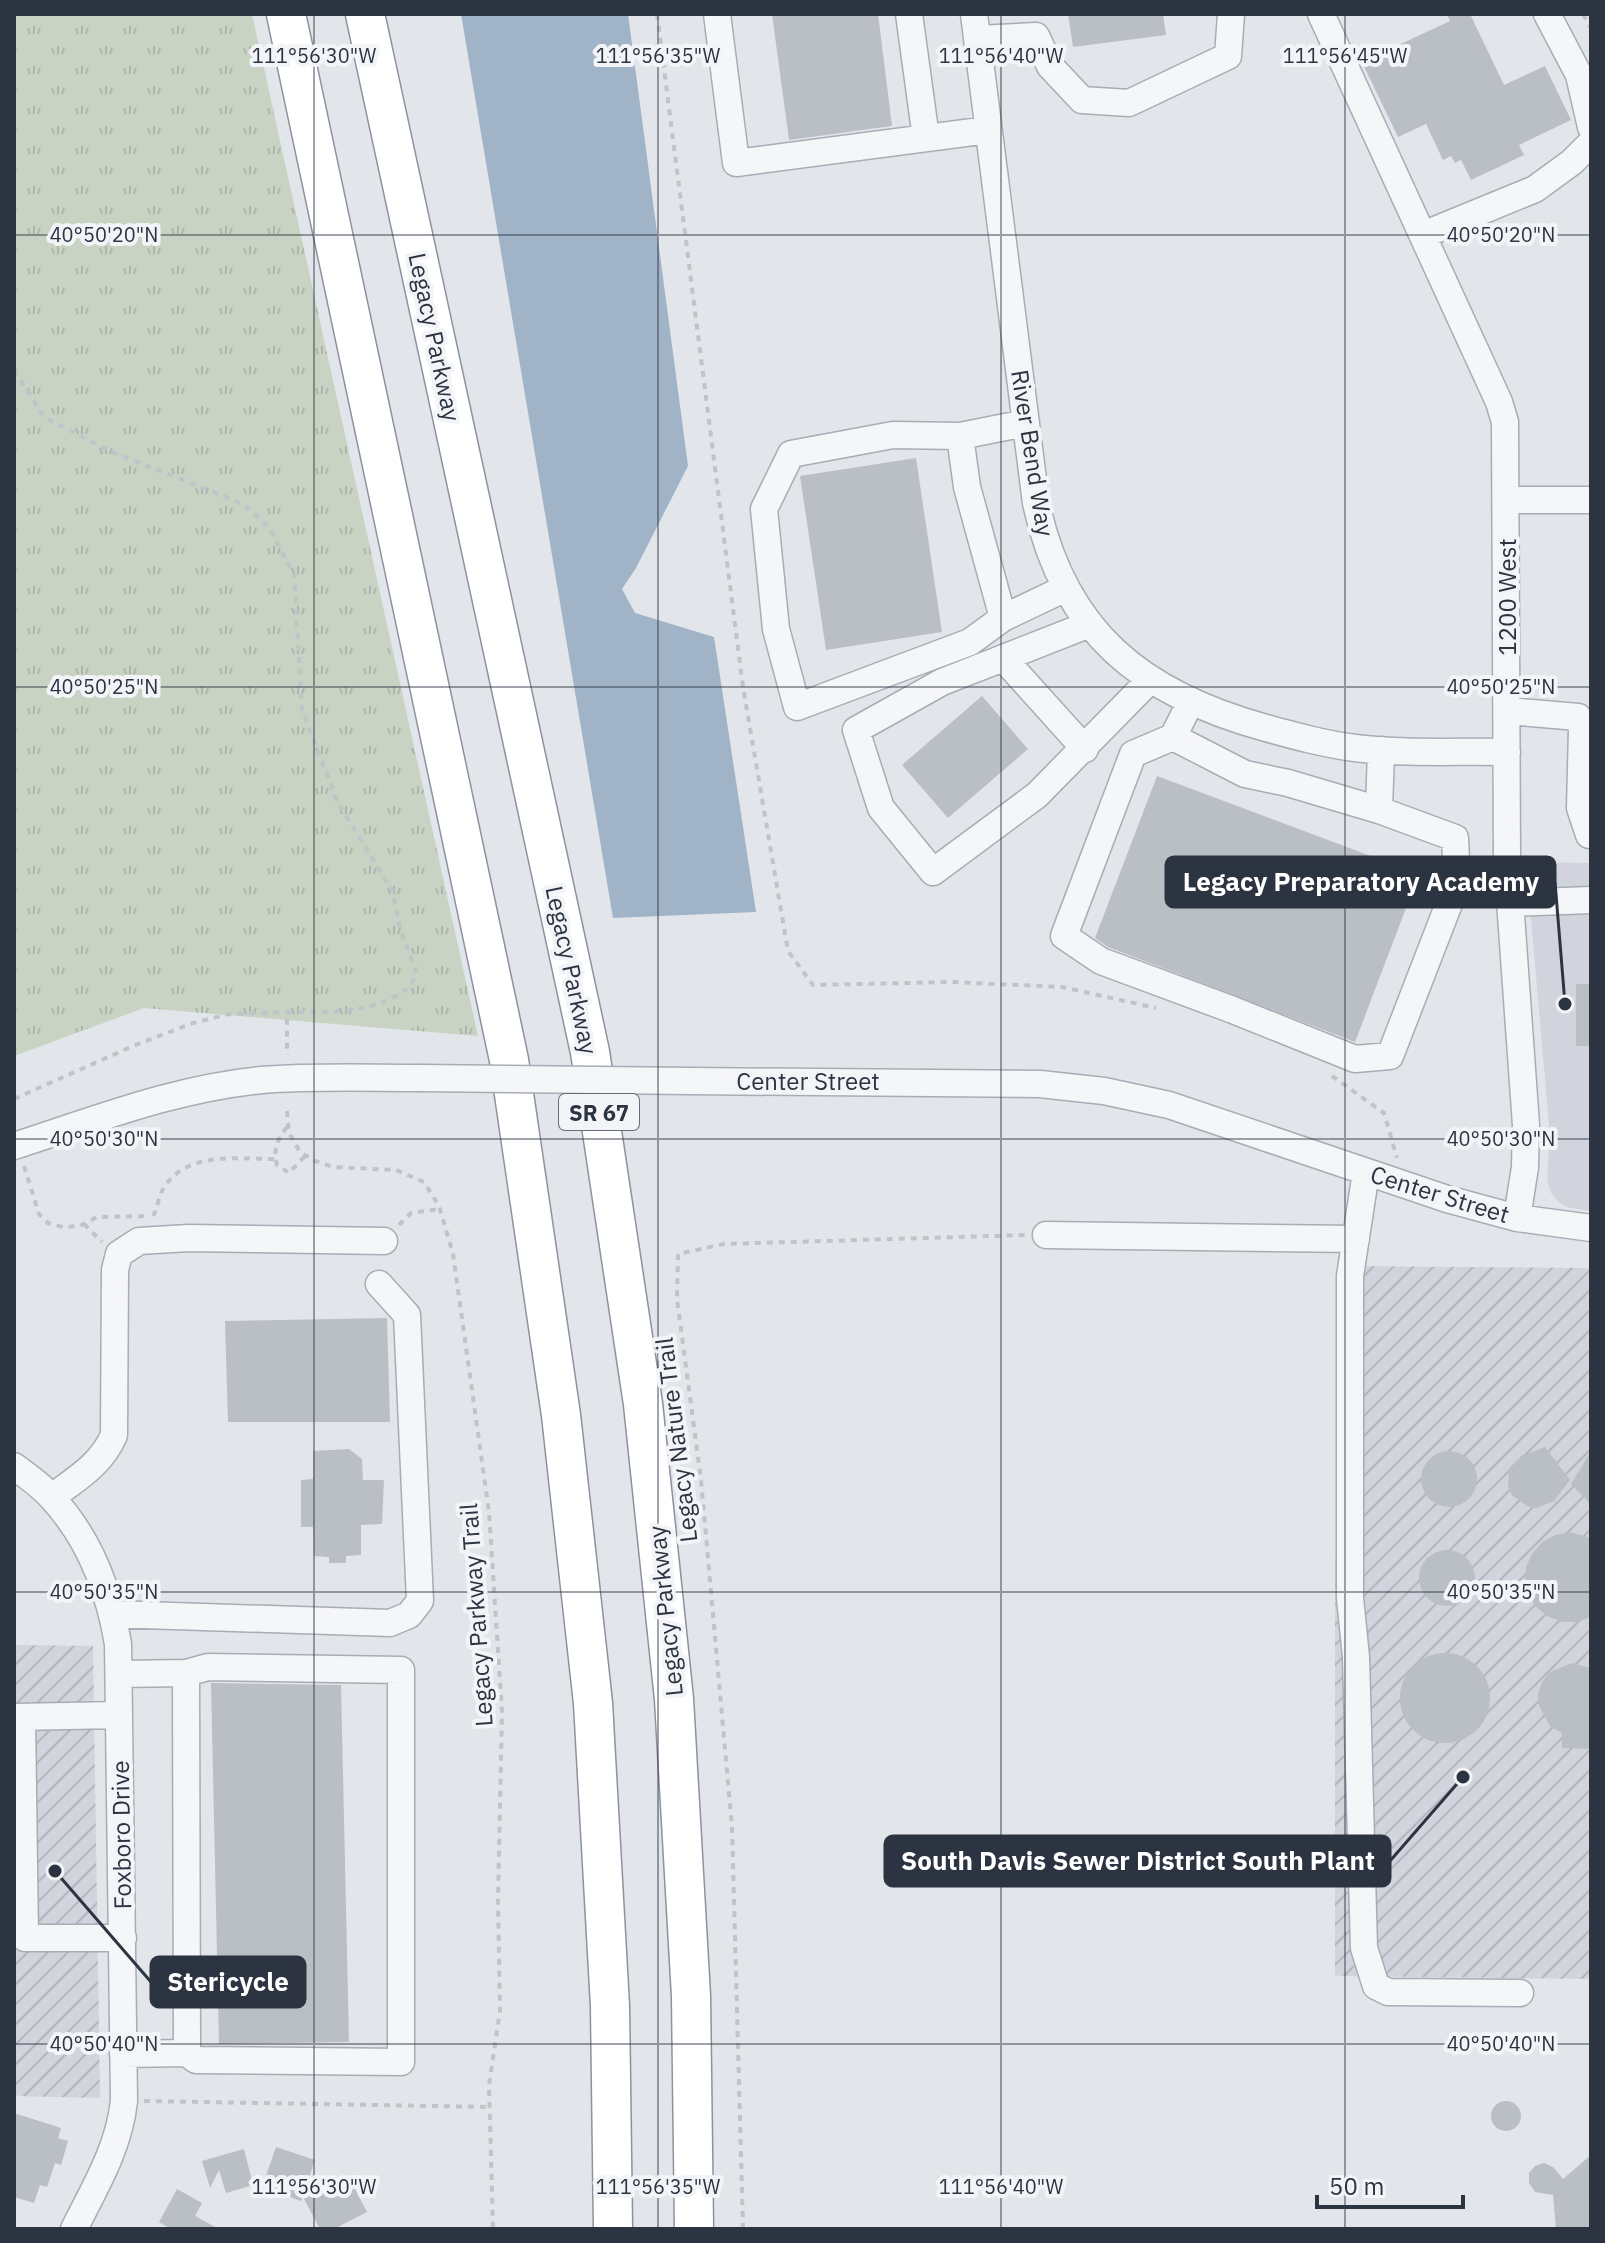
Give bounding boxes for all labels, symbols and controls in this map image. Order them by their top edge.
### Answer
text: 111°56'30"W [252,42,377,69]
text: 111°56'35"W [596,42,721,69]
text: 111°56'40"W [939,42,1064,69]
text: 111°56'45"W [1283,42,1408,69]
text: 40°50'20"N [50,221,158,248]
text: 40°50'20"N [1447,221,1555,248]
street label: Legacy Parkway [402,250,468,424]
street label: River Bend Way [1004,367,1062,539]
street label: 1200 West [1491,538,1523,656]
text: 40°50'25"N [50,673,158,700]
text: 40°50'25"N [1447,673,1555,700]
callout: Legacy Preparatory Academy [1166,857,1555,907]
text: Legacy Preparatory Academy [1183,864,1539,898]
street label: Legacy Parkway [539,883,605,1057]
street label: Center Street [736,1065,880,1097]
road number: SR 67 [559,1094,639,1130]
text: 40°50'30"N [50,1125,158,1152]
text: 40°50'30"N [1447,1125,1555,1152]
street label: Center Street [1367,1158,1513,1230]
street label: Legacy Nature Trail [648,1336,704,1544]
street label: Legacy Parkway Trail [452,1502,500,1728]
street label: Legacy Parkway [640,1524,690,1698]
text: 40°50'35"N [50,1578,158,1605]
text: 40°50'35"N [1447,1578,1555,1605]
street label: Foxboro Drive [104,1760,138,1910]
callout: South Davis Sewer District South Plant [885,1836,1390,1886]
text: South Davis Sewer District South Plant [901,1843,1375,1877]
callout: Stericycle [151,1957,305,2007]
text: Stericycle [167,1964,289,1998]
text: 40°50'40"N [50,2030,158,2057]
text: 40°50'40"N [1447,2030,1555,2057]
scale bar [1317,2159,1463,2209]
text: 50 m [1329,2170,1384,2202]
text: 111°56'30"W [252,2173,377,2200]
text: 111°56'35"W [596,2173,721,2200]
text: 111°56'40"W [939,2173,1064,2200]

